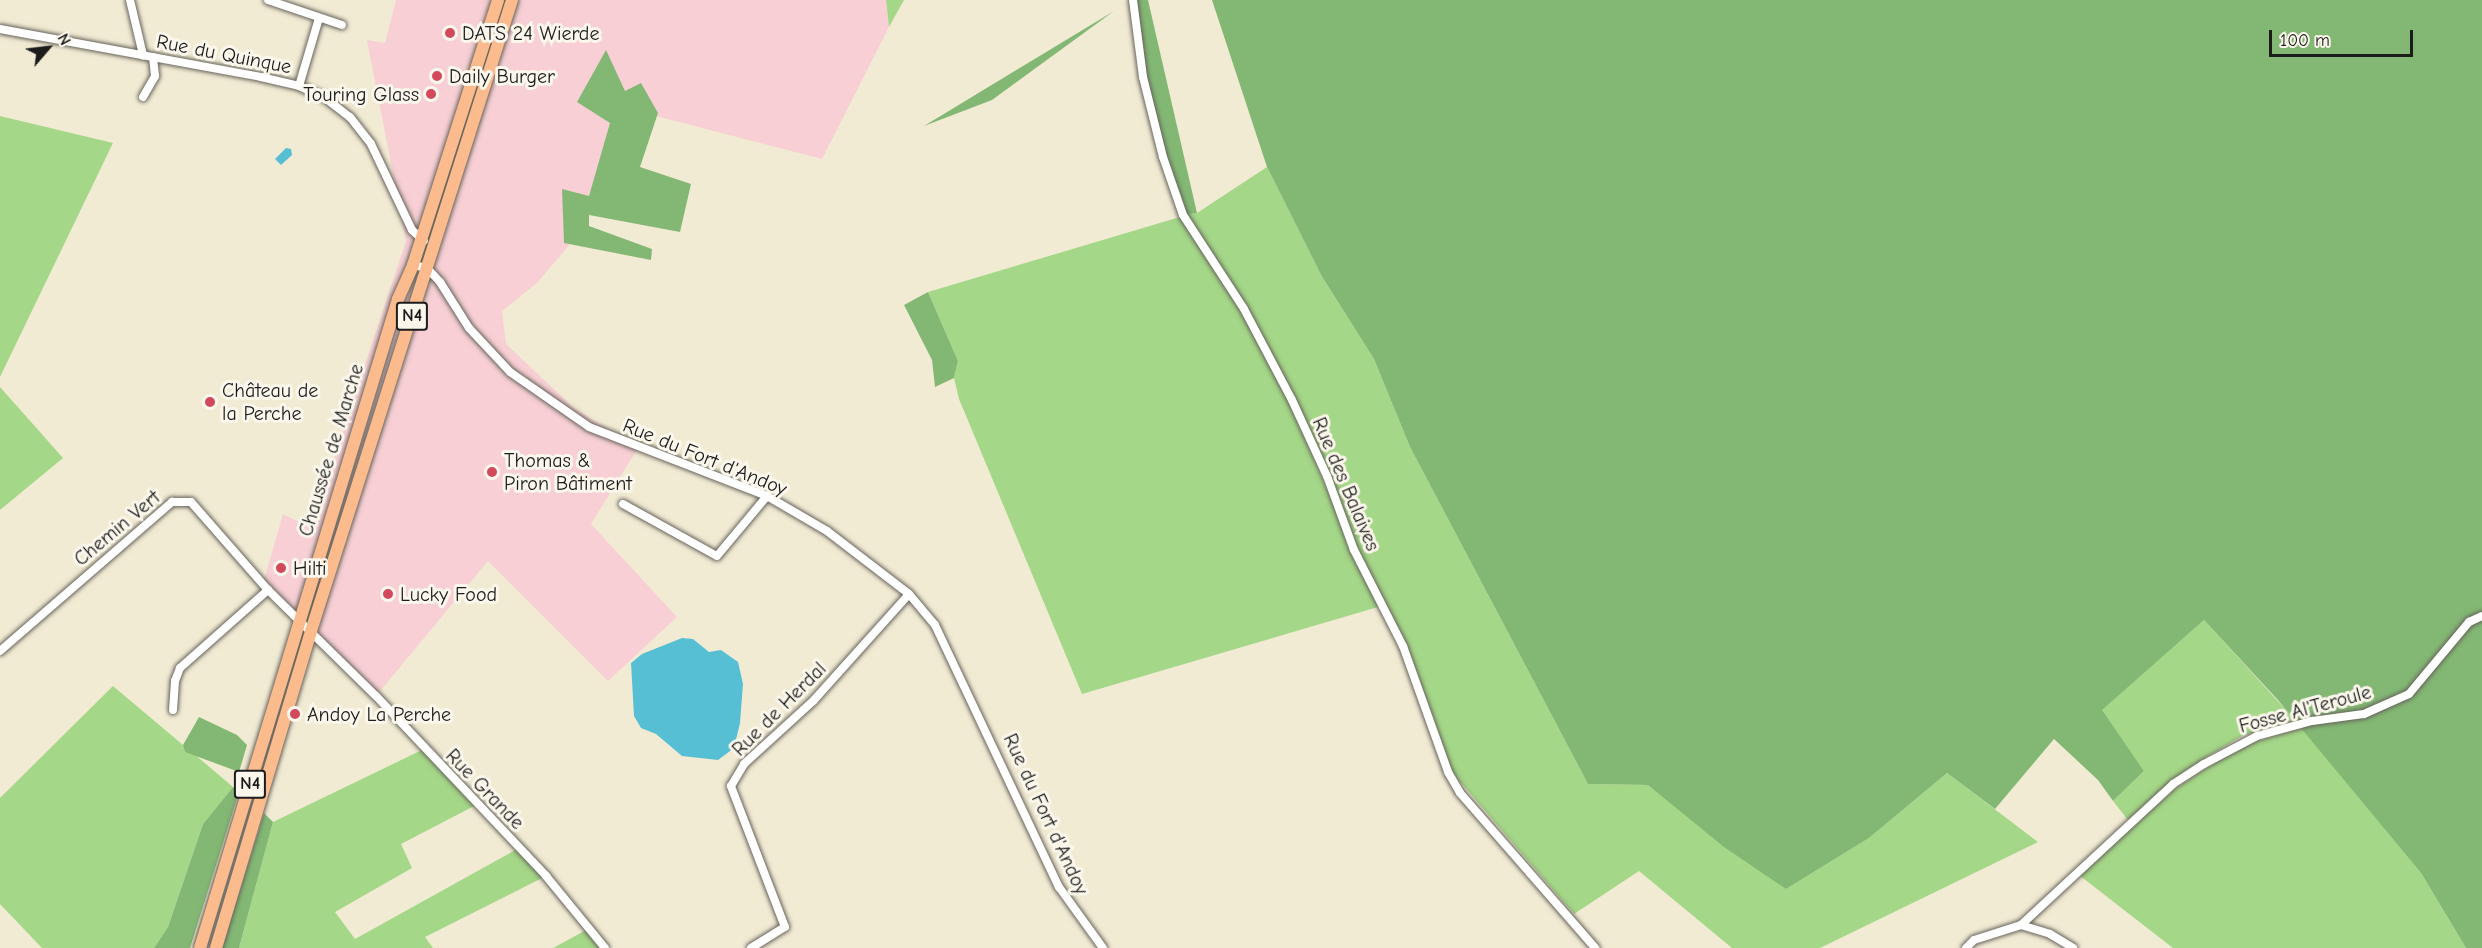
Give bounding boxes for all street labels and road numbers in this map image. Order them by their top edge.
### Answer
street label: Rue du Quinque [155,29,293,79]
road number: N4 [396,301,428,331]
street label: Chaussée de Marche [293,361,369,539]
street label: Rue du Fort d'Andoy [619,413,791,501]
street label: Rue des Balaives [1307,414,1385,554]
street label: Chemin Vert [69,485,165,571]
street label: Rue de Herdal [727,657,831,761]
street label: Fosse Al'Teroule [2236,680,2374,738]
street label: Rue du Fort d'Andoy [998,730,1094,898]
street label: Rue Grande [441,744,529,834]
road number: N4 [234,769,266,799]

